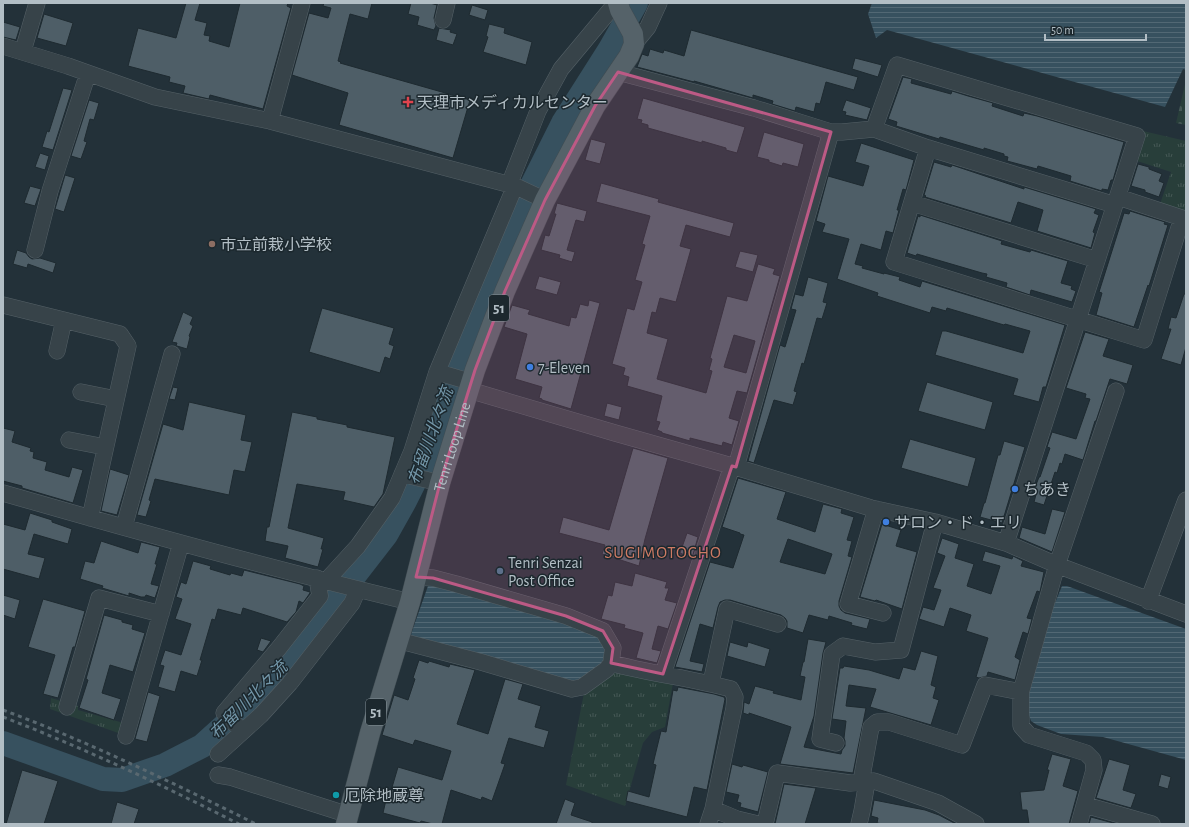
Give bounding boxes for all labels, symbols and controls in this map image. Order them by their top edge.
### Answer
scale bar [1045,16,1146,42]
text: 50 m [1051,24,1074,36]
place label: 天理市メディカルセンター [417,94,608,111]
marker: 天理市メディカルセンター [402,96,414,108]
place label: 市立前栽小学校 [220,236,332,253]
marker: 市立前栽小学校 [207,239,217,249]
road number: 51 [489,295,509,321]
place label: 7-Eleven [538,360,590,376]
marker: 7-Eleven [525,362,535,372]
water label: 布留川北々流 [404,382,457,487]
street label: Tenri Loop Line [431,400,474,493]
place label: ちあき [1023,481,1071,498]
marker: ちあき [1010,484,1020,494]
place label: サロン・ド・エリ [894,515,1022,531]
marker: サロン・ド・エリ [881,517,891,527]
district label: SUGIMOTOCHO [604,544,722,561]
place label: Tenri Senzai Post Office [508,555,583,589]
marker: Tenri Senzai Post Office [495,566,505,576]
water label: 布留川北々流 [206,655,293,742]
road number: 51 [366,699,386,725]
place label: 厄除地蔵尊 [344,787,424,804]
marker: 厄除地蔵尊 [331,790,341,800]

